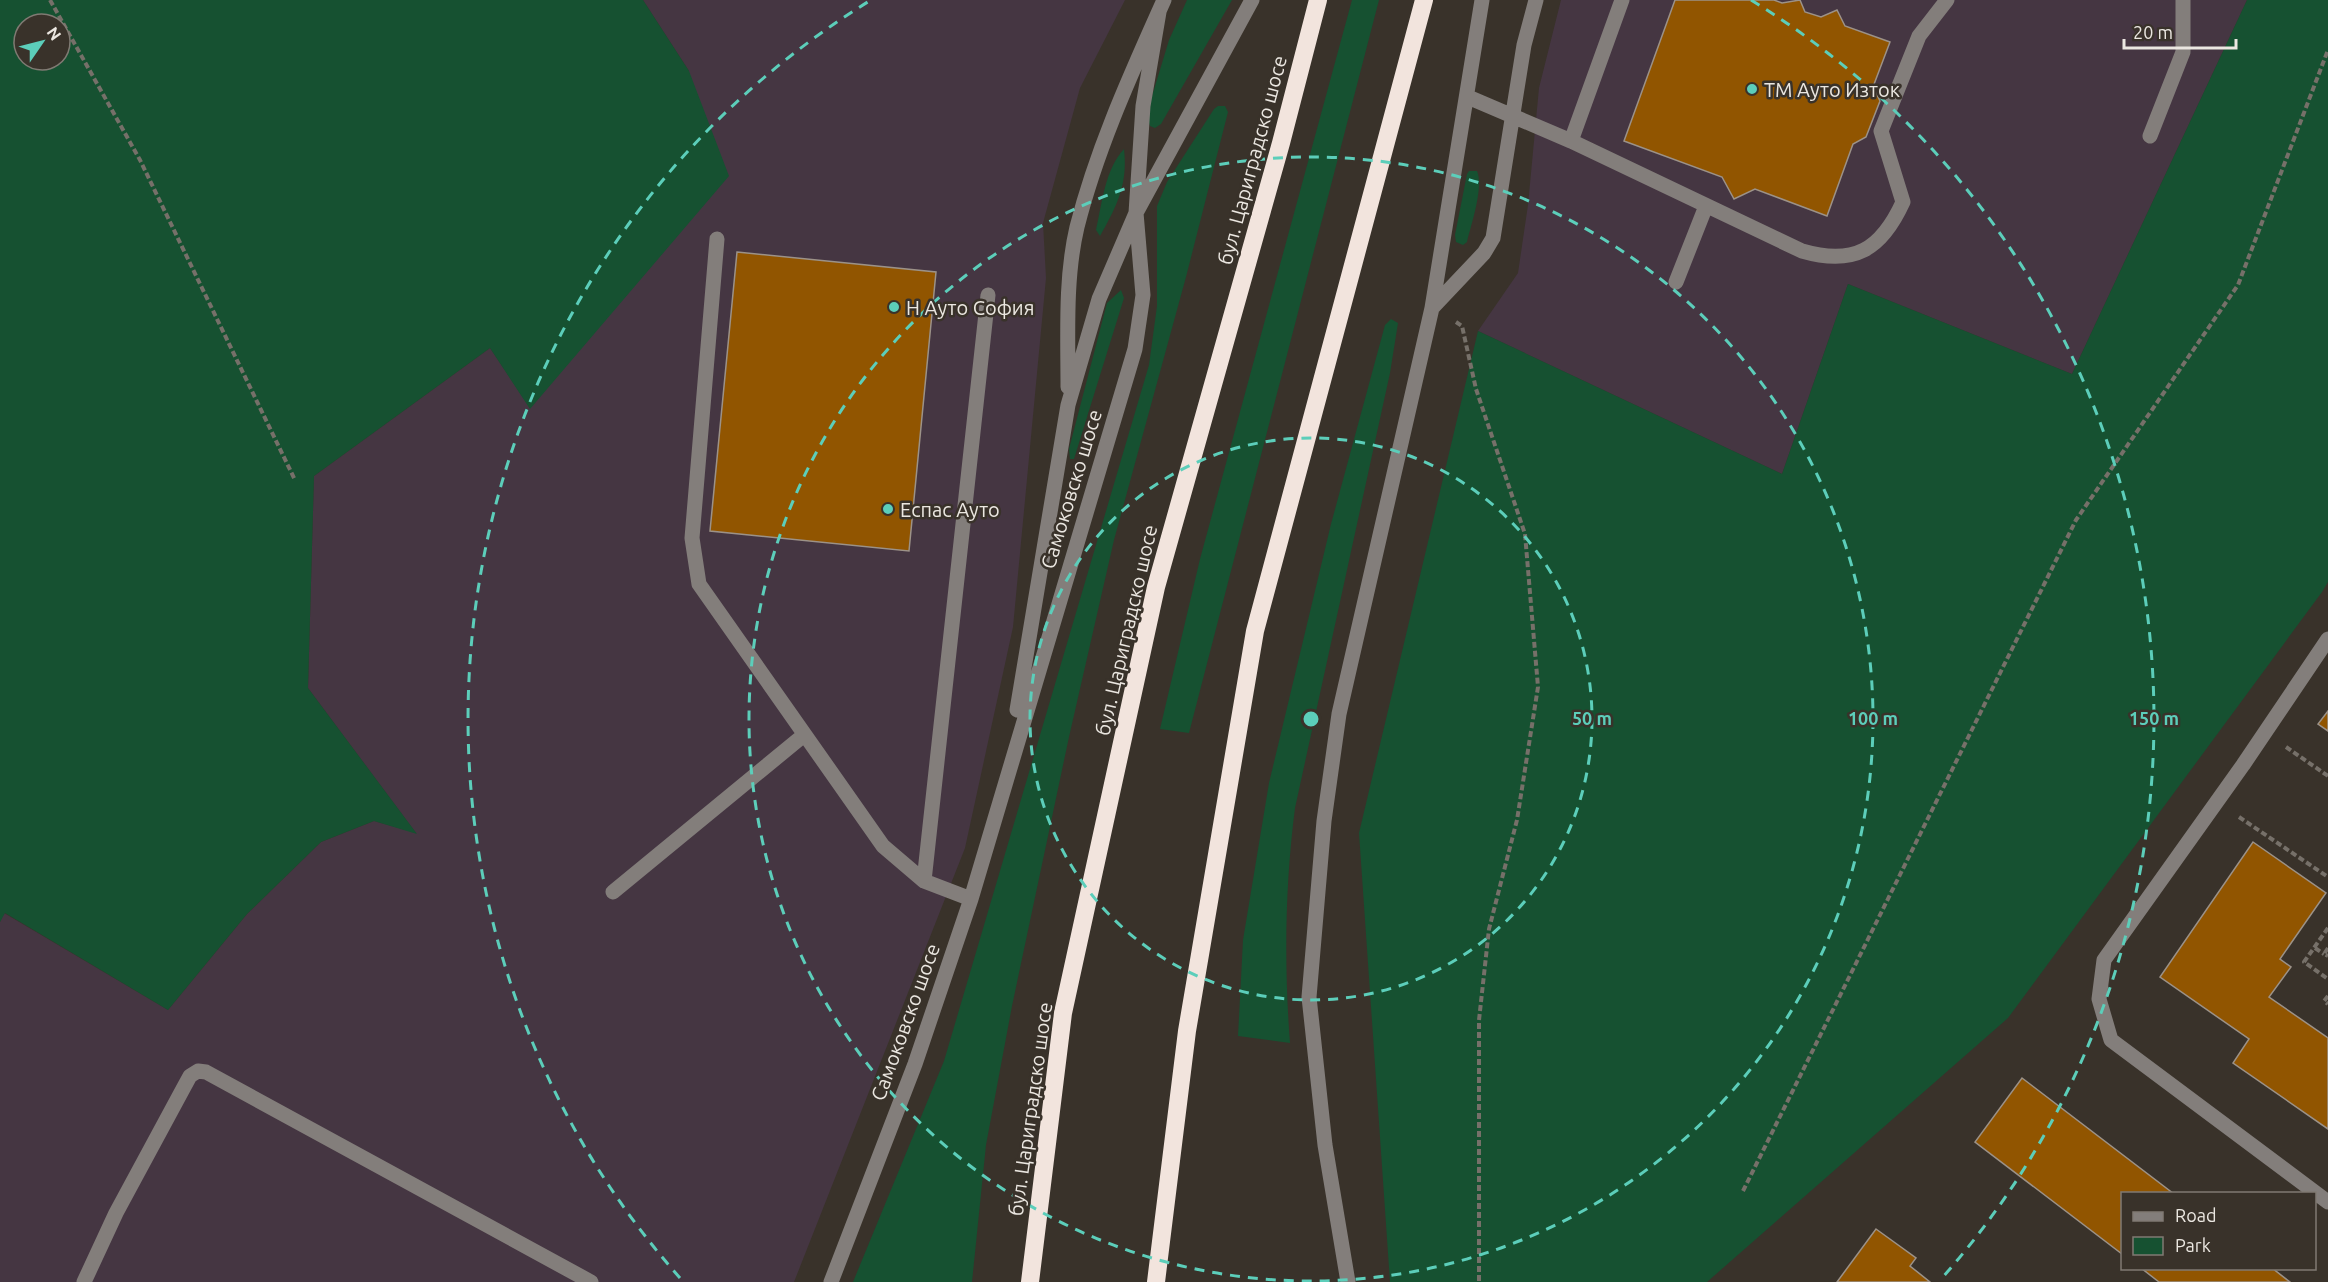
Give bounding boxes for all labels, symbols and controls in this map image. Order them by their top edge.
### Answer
north arrow [12,12,72,72]
scale bar [2124,12,2236,50]
text: 20 m [2133,22,2173,42]
text: N [43,23,65,43]
street label: бул. Цариградско шосе [1213,53,1291,267]
place label: ТМ Ауто Изток [1764,78,1900,101]
marker: ТМ Ауто Изток [1745,82,1759,96]
place label: Н Ауто София [906,296,1034,319]
marker: Н Ауто София [887,300,901,314]
street label: Самоковско шосе [1036,407,1106,571]
place label: Еспас Ауто [900,498,1000,521]
marker: Еспас Ауто [881,502,895,516]
street label: бул. Цариградско шосе [1091,522,1161,738]
text: 50 m [1572,708,1612,728]
text: 100 m [1848,708,1898,728]
text: 150 m [2129,708,2179,728]
centre of rings [1301,709,1321,729]
street label: Самоковско шосе [866,940,944,1104]
street label: бул. Цариградско шосе [1004,1001,1056,1217]
legend [2121,1192,2316,1270]
text: Road [2175,1205,2217,1225]
text: Park [2175,1235,2211,1255]

